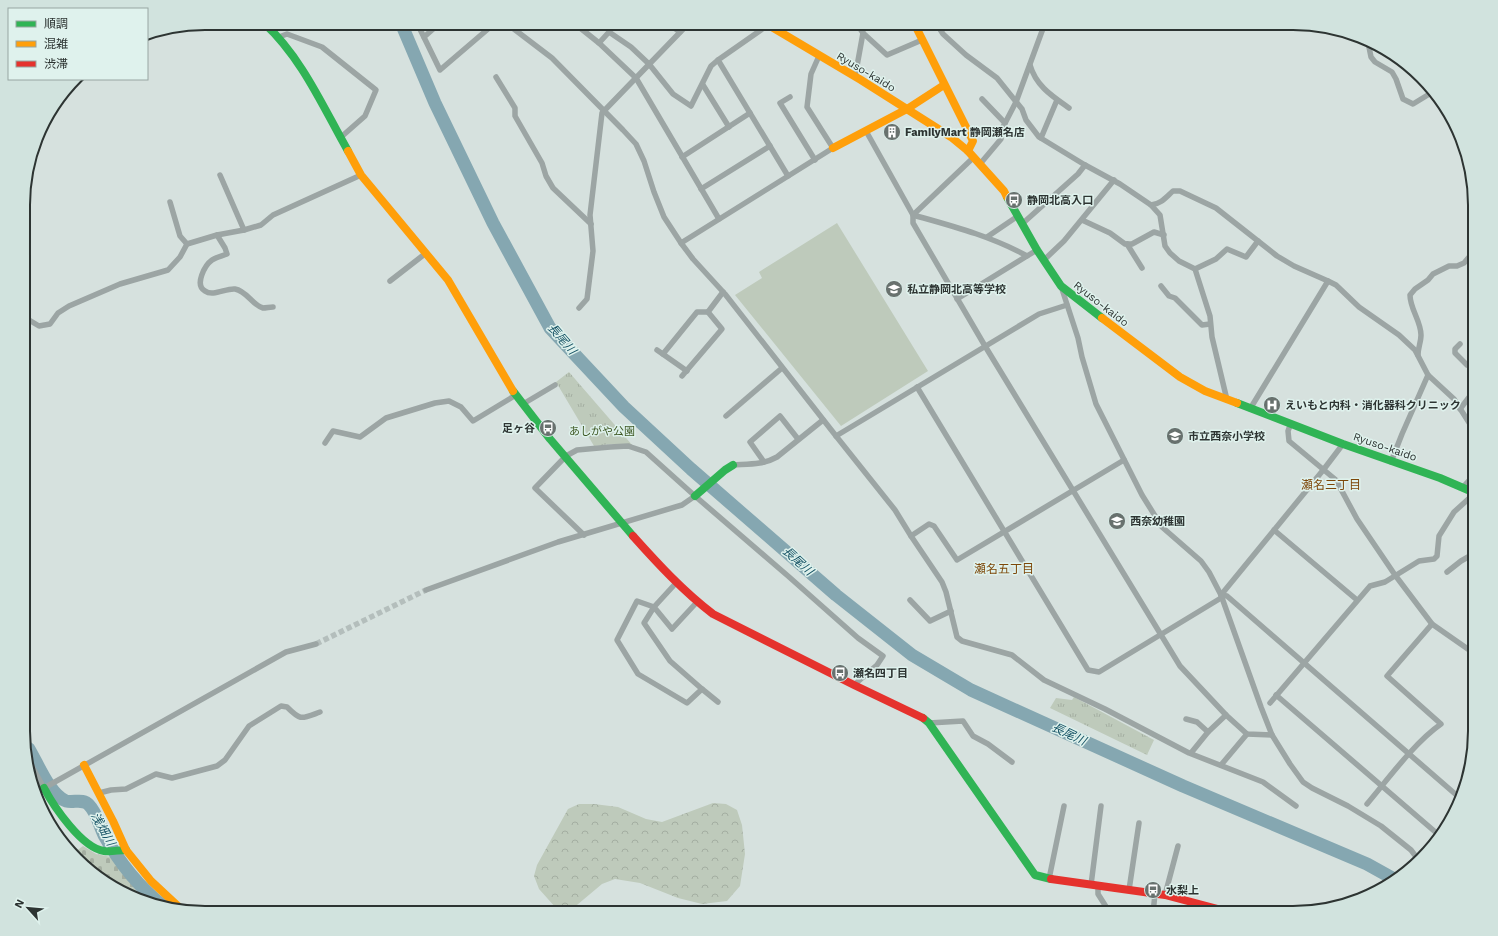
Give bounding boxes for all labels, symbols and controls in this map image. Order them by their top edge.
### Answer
legend [8,8,148,80]
text: 順調 [44,17,68,31]
text: 混雑 [44,37,68,51]
street label: Ryuso-kaido [834,49,898,95]
text: 渋滞 [44,57,68,71]
building icon: FamilyMart 静岡瀬名店 [882,122,902,142]
place label: FamilyMart 静岡瀬名店 [905,126,1025,139]
bus stop icon: 静岡北高入口 [1004,190,1024,210]
place label: 静岡北高入口 [1027,194,1093,207]
school or university icon: 私立静岡北高等学校 [884,279,904,299]
street label: Ryuso-kaido [1071,279,1131,329]
place label: 私立静岡北高等学校 [907,283,1006,296]
water label: 長尾川 [545,321,580,359]
hospital icon: えいもと内科・消化器科クリニック [1262,395,1282,415]
place label: えいもと内科・消化器科クリニック [1285,399,1461,412]
bus stop icon: 足ヶ谷 [538,418,558,438]
place label: 足ヶ谷 [502,422,535,435]
park label: あしがや公園 [569,425,635,438]
school or university icon: 市立西奈小学校 [1165,426,1185,446]
place label: 市立西奈小学校 [1188,430,1265,443]
street label: Ryuso-kaido [1352,430,1418,464]
district label: 瀬名三丁目 [1301,478,1361,492]
school or university icon: 西奈幼稚園 [1107,511,1127,531]
place label: 西奈幼稚園 [1130,515,1185,528]
water label: 長尾川 [780,544,818,580]
district label: 瀬名五丁目 [974,562,1034,576]
bus stop icon: 瀬名四丁目 [830,663,850,683]
place label: 瀬名四丁目 [853,667,908,680]
water label: 長尾川 [1050,720,1090,749]
water label: 浅畑川 [88,810,119,850]
bus stop icon: 水梨上 [1143,880,1163,900]
place label: 水梨上 [1166,884,1199,897]
north arrow [8,888,48,928]
text: N [12,897,27,910]

